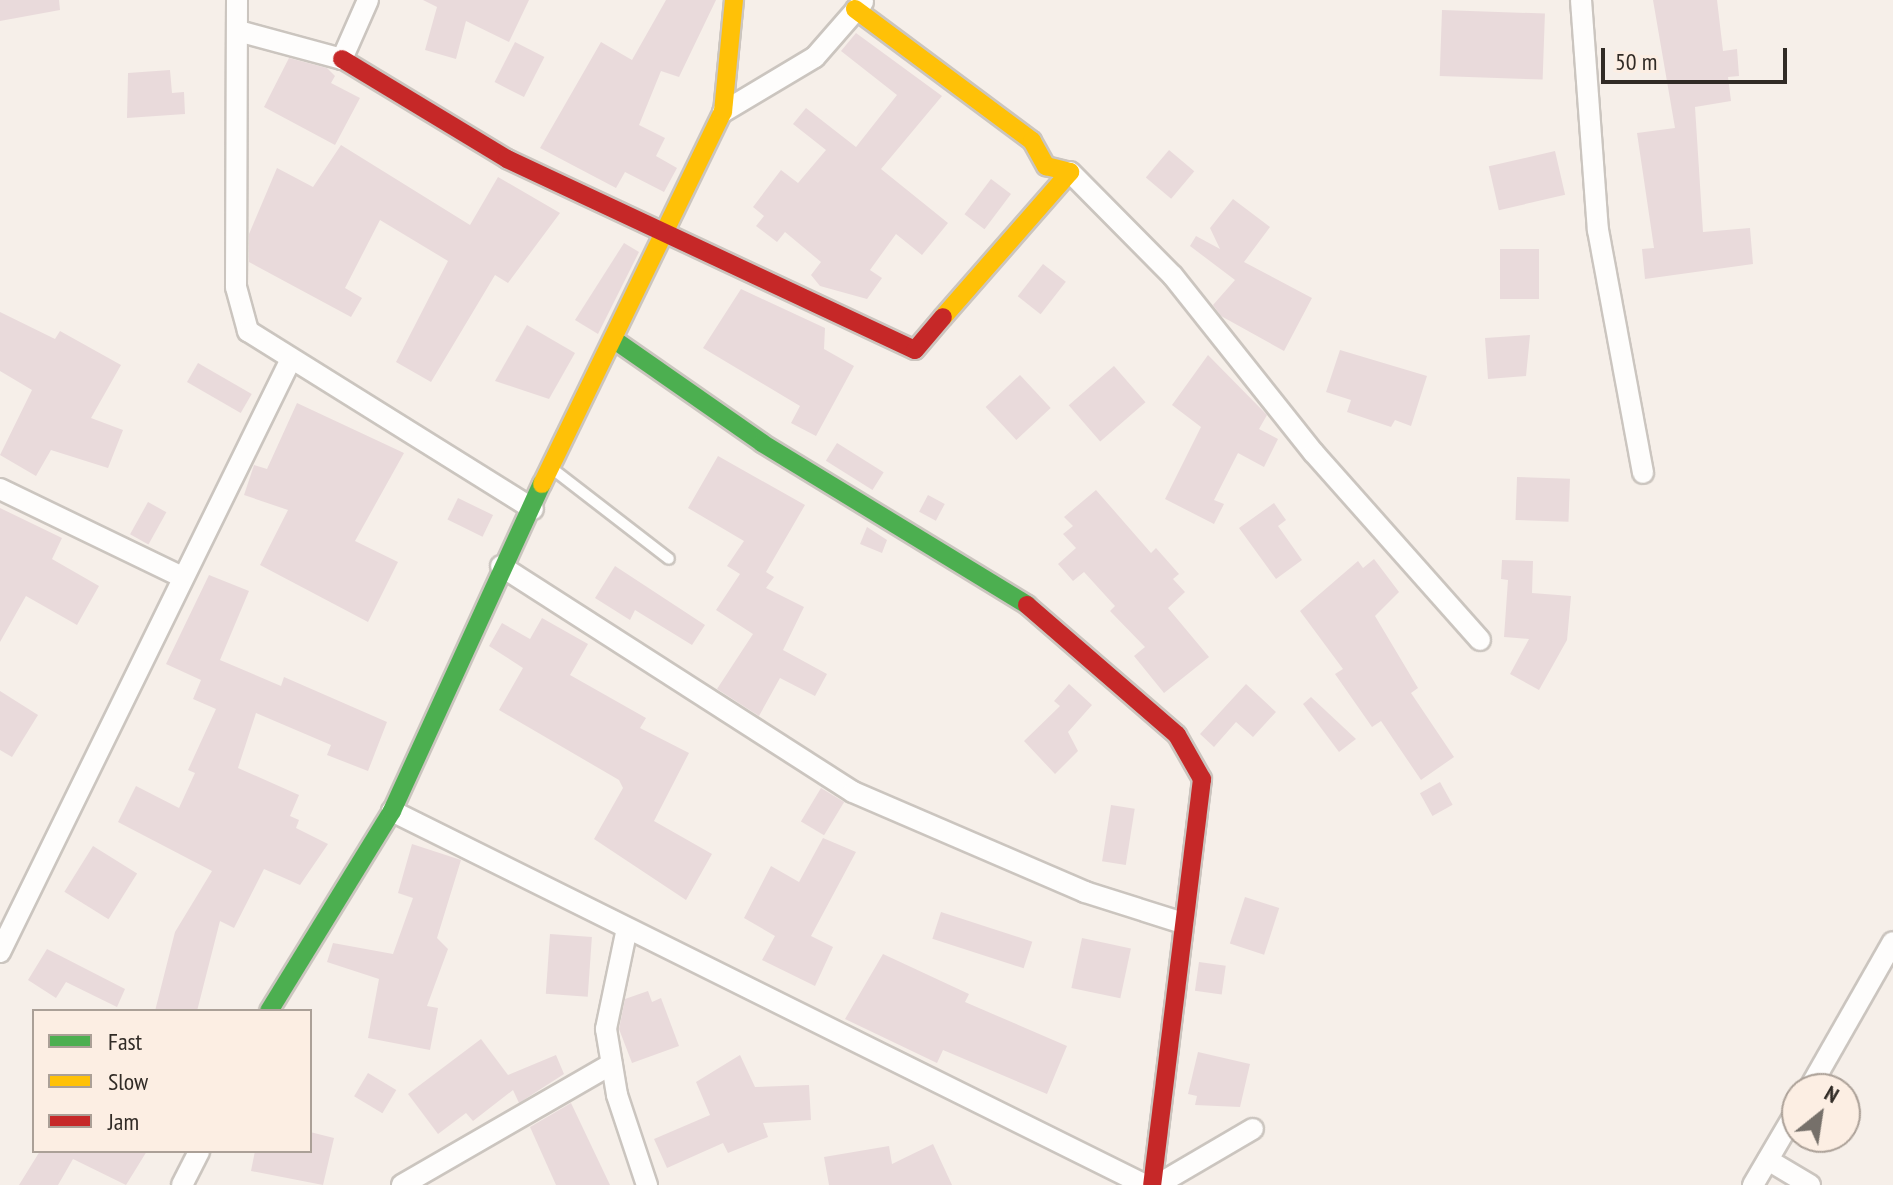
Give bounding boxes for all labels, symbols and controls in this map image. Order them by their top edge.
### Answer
scale bar [1605,32,1791,82]
text: 50 m [1615,46,1657,77]
legend [32,1009,312,1153]
text: Fast [108,1026,142,1057]
text: Slow [108,1066,148,1097]
north arrow [1781,1073,1861,1153]
text: N [1820,1079,1844,1109]
text: Jam [108,1106,139,1137]

